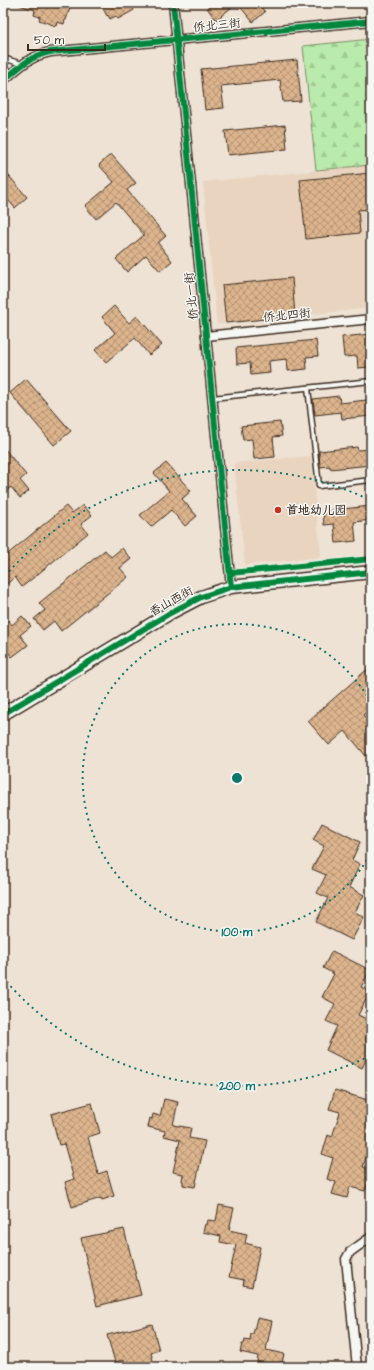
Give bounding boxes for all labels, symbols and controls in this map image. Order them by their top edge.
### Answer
street label: 侨北三街 [192,15,242,36]
scale bar [28,26,105,52]
text: 50 m [34,32,65,49]
street label: 侨北一街 [181,271,202,321]
street label: 侨北四街 [262,305,312,326]
place label: 首地幼儿园 [286,502,346,519]
marker: 首地幼儿园 [273,505,283,515]
street label: 香山西街 [146,582,196,621]
centre of rings [230,771,244,785]
text: 100 m [222,924,253,941]
text: 200 m [218,1078,256,1095]

